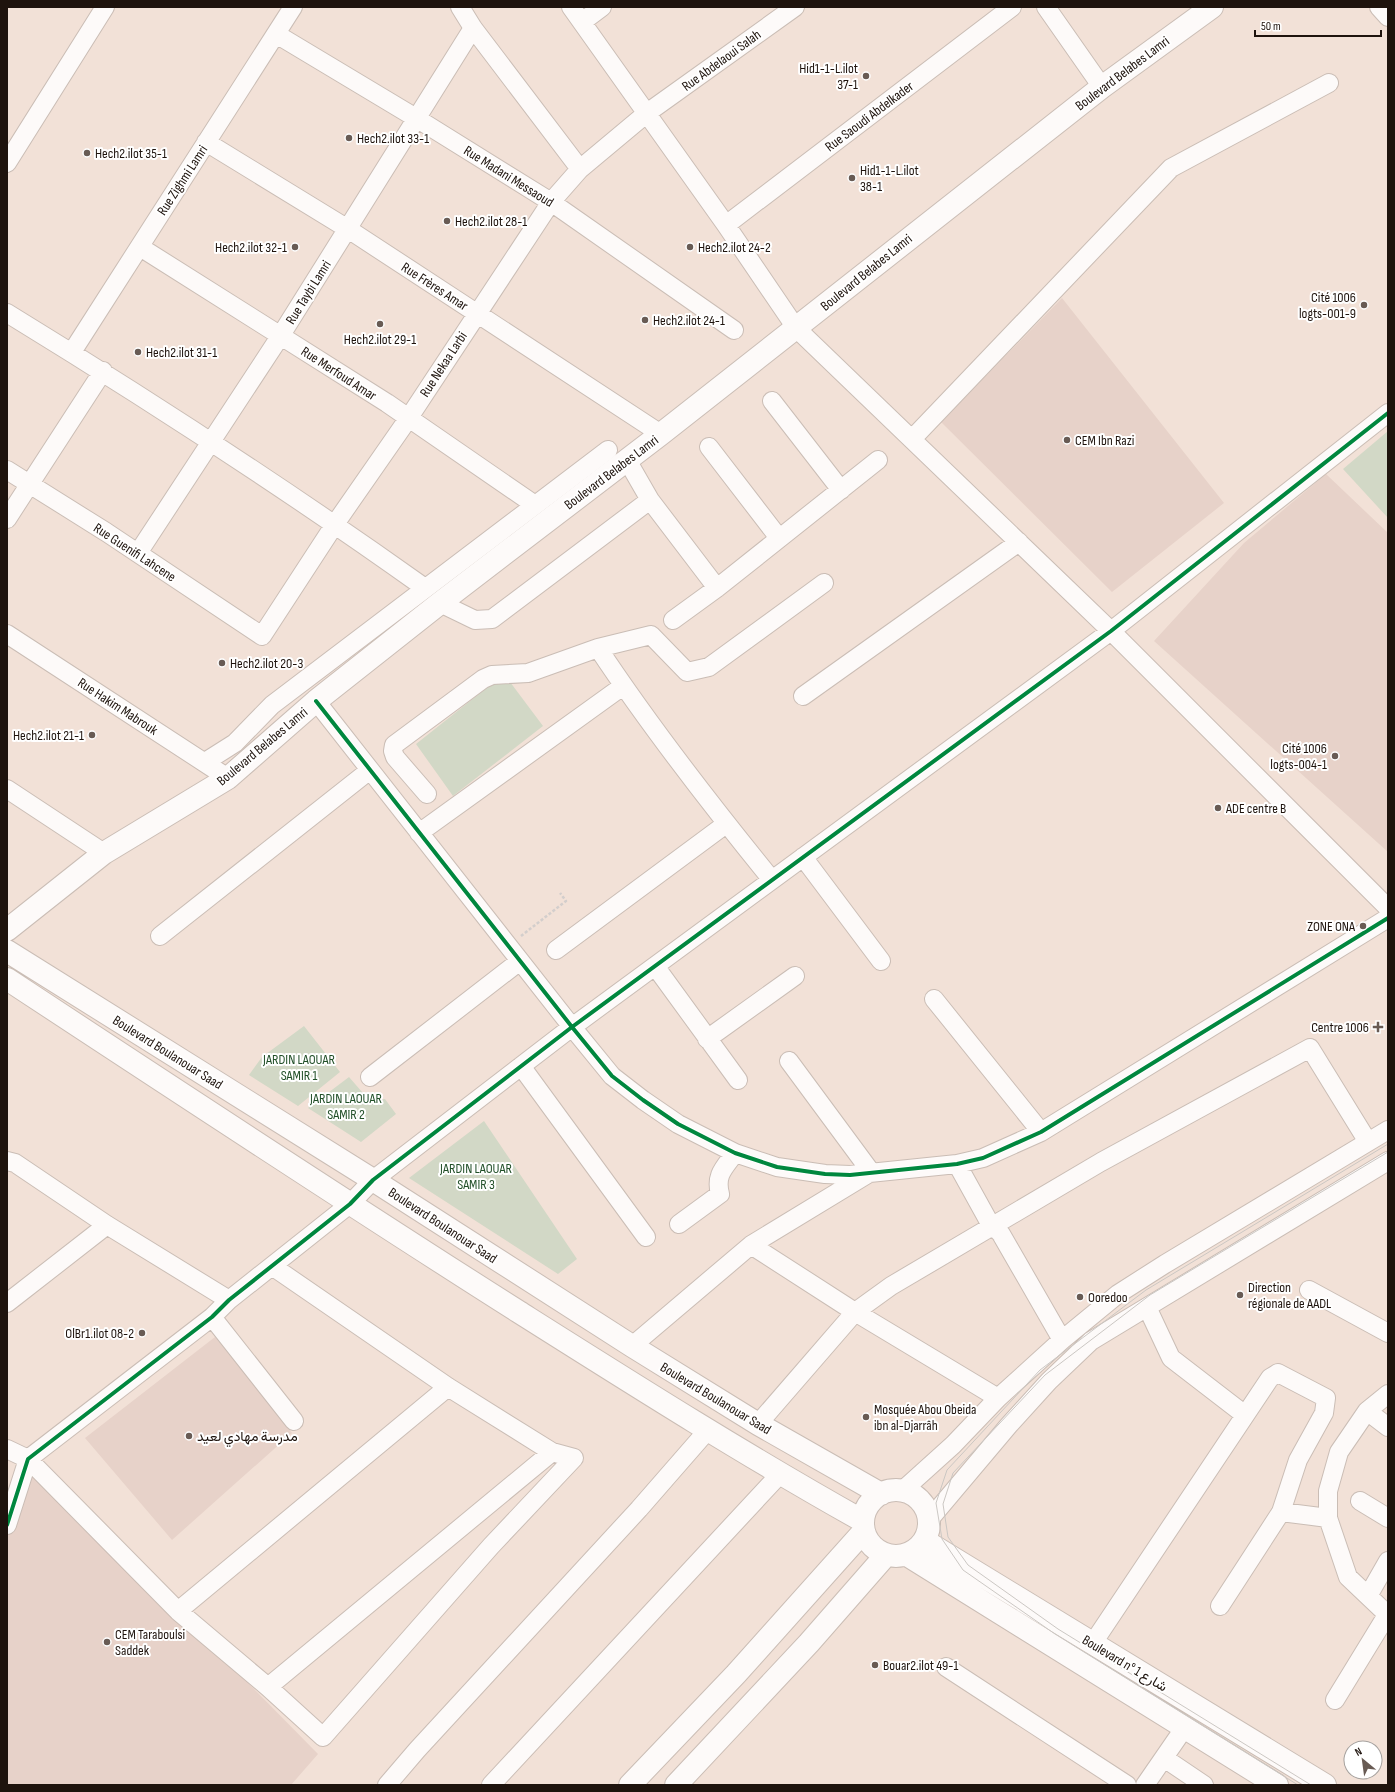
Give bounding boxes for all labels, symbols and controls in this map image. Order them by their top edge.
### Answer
scale bar [1255,12,1381,38]
text: 50 m [1261,19,1281,34]
street label: Rue Abdelaoui Salah [678,26,764,95]
street label: Boulevard Belabes Lamri [1072,33,1173,114]
place label: Hid1-1-L.ilot 37-1 [799,60,858,93]
marker: Hid1-1-L.ilot 37-1 [861,71,871,81]
street label: Rue Saoudi Abdelkader [822,78,917,155]
place label: Hech2.ilot 33-1 [357,130,429,147]
marker: Hech2.ilot 33-1 [344,133,354,143]
street label: Rue Zighmi Lamri [153,142,211,219]
street label: Rue Madani Messaoud [461,142,557,211]
place label: Hech2.ilot 35-1 [95,145,167,162]
marker: Hech2.ilot 35-1 [82,148,92,158]
place label: Hid1-1-L.ilot 38-1 [860,162,919,195]
marker: Hid1-1-L.ilot 38-1 [847,173,857,183]
place label: Hech2.ilot 28-1 [455,213,527,230]
marker: Hech2.ilot 28-1 [442,216,452,226]
street label: Boulevard Belabes Lamri [817,230,916,315]
place label: Hech2.ilot 32-1 [215,239,287,256]
place label: Hech2.ilot 24-2 [698,239,771,256]
marker: Hech2.ilot 32-1 [290,242,300,252]
marker: Hech2.ilot 24-2 [685,242,695,252]
street label: Rue Taybi Lamri [282,257,335,327]
street label: Rue Frères Amar [398,259,471,314]
place label: Cité 1006 logts-001-9 [1299,289,1356,322]
marker: Cité 1006 logts-001-9 [1359,300,1369,310]
place label: Hech2.ilot 24-1 [653,312,725,329]
marker: Hech2.ilot 24-1 [640,315,650,325]
marker: Hech2.ilot 29-1 [375,319,385,329]
street label: Rue Nekaa Larbi [416,328,471,400]
place label: Hech2.ilot 29-1 [344,331,416,348]
street label: Rue Merfoud Amar [298,343,380,404]
place label: Hech2.ilot 31-1 [146,344,217,361]
marker: Hech2.ilot 31-1 [133,347,143,357]
street label: Boulevard Belabes Lamri [561,432,662,513]
place label: CEM Ibn Razi [1075,432,1134,449]
marker: CEM Ibn Razi [1062,435,1072,445]
street label: Rue Guenifi Lahcene [90,519,179,585]
place label: Hech2.ilot 20-3 [230,655,303,672]
marker: Hech2.ilot 20-3 [217,658,227,668]
street label: Rue Hakim Mabrouk [74,674,162,739]
street label: Boulevard Belabes Lamri [213,703,311,789]
place label: Hech2.ilot 21-1 [13,727,84,744]
marker: Hech2.ilot 21-1 [87,730,97,740]
place label: Cité 1006 logts-004-1 [1270,740,1327,773]
marker: Cité 1006 logts-004-1 [1330,751,1340,761]
place label: ADE centre B [1225,800,1286,817]
marker: ADE centre B [1213,803,1223,813]
place label: ZONE ONA [1307,918,1356,935]
marker: ZONE ONA [1358,921,1368,931]
street label: Boulevard Boulanouar Saad [110,1012,226,1093]
place label: Centre 1006 [1311,1019,1369,1036]
marker: Centre 1006 [1372,1021,1384,1033]
park label: JARDIN LAOUAR SAMIR 1 [262,1051,335,1084]
park label: JARDIN LAOUAR SAMIR 2 [309,1090,382,1123]
park label: JARDIN LAOUAR SAMIR 3 [439,1160,512,1193]
street label: Boulevard Boulanouar Saad [385,1184,500,1267]
place label: Direction régionale de AADL [1248,1279,1331,1312]
place label: Ooredoo [1088,1289,1128,1306]
marker: Direction régionale de AADL [1235,1290,1245,1300]
marker: Ooredoo [1075,1292,1085,1302]
place label: OlBr1.ilot 08-2 [65,1325,134,1342]
marker: OlBr1.ilot 08-2 [137,1328,147,1338]
street label: Boulevard Boulanouar Saad [657,1359,774,1438]
place label: Mosquée Abou Obeida ibn al-Djarrâh [874,1401,976,1434]
marker: Mosquée Abou Obeida ibn al-Djarrâh [861,1412,871,1422]
place label: مدرسة مهادي لعيد [197,1428,298,1448]
marker: مدرسة مهادي لعيد [184,1431,194,1441]
place label: CEM Taraboulsi Saddek [115,1626,185,1659]
street label: Boulevard n° شارع 1 [1078,1631,1170,1697]
marker: CEM Taraboulsi Saddek [102,1637,112,1647]
place label: Bouar2.ilot 49-1 [883,1657,958,1674]
marker: Bouar2.ilot 49-1 [870,1660,880,1670]
north arrow [1343,1740,1383,1780]
text: N [1353,1745,1364,1759]

